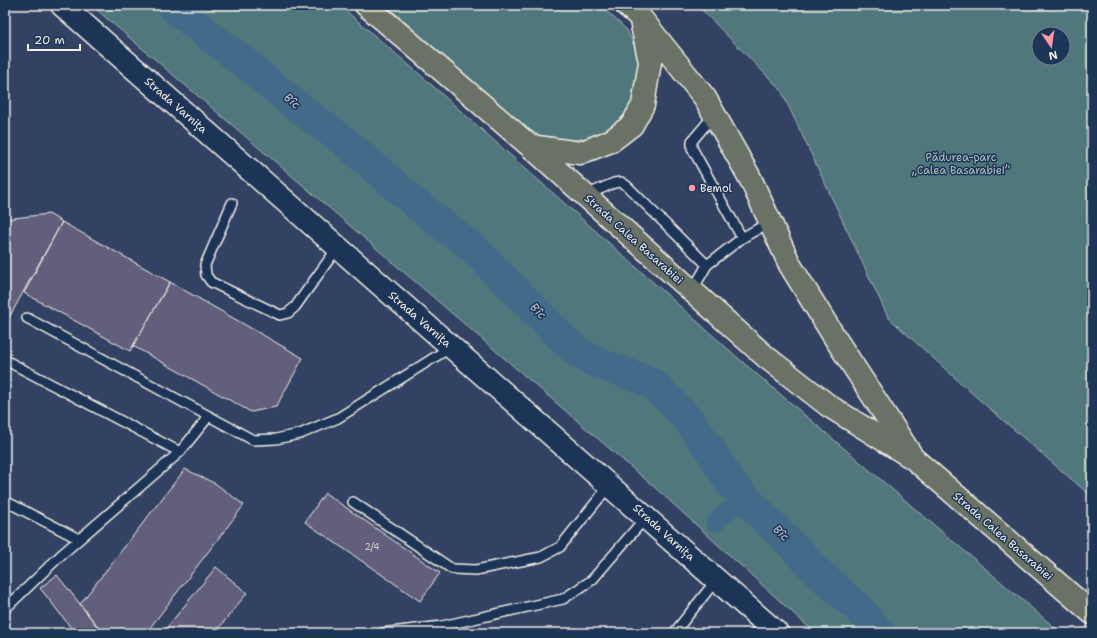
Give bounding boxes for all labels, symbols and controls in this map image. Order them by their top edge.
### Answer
scale bar [28,26,80,52]
north arrow [1031,26,1071,66]
text: 20 m [34,32,65,48]
text: N [1047,47,1059,64]
street label: Strada Varnița [141,74,210,137]
water label: Bîc [280,89,304,113]
park label: Pădurea-parc „Calea Basarabiei” [911,150,1011,178]
place label: Bemol [700,181,733,196]
marker: Bemol [687,183,697,193]
street label: Strada Calea Basarabiei [581,191,686,288]
street label: Strada Varnița [385,288,454,351]
water label: Bîc [526,299,550,323]
street label: Strada Calea Basarabiei [950,489,1056,584]
street label: Strada Varnița [629,501,698,564]
water label: Bîc [769,521,793,545]
house number: 2/4 [364,541,380,553]

